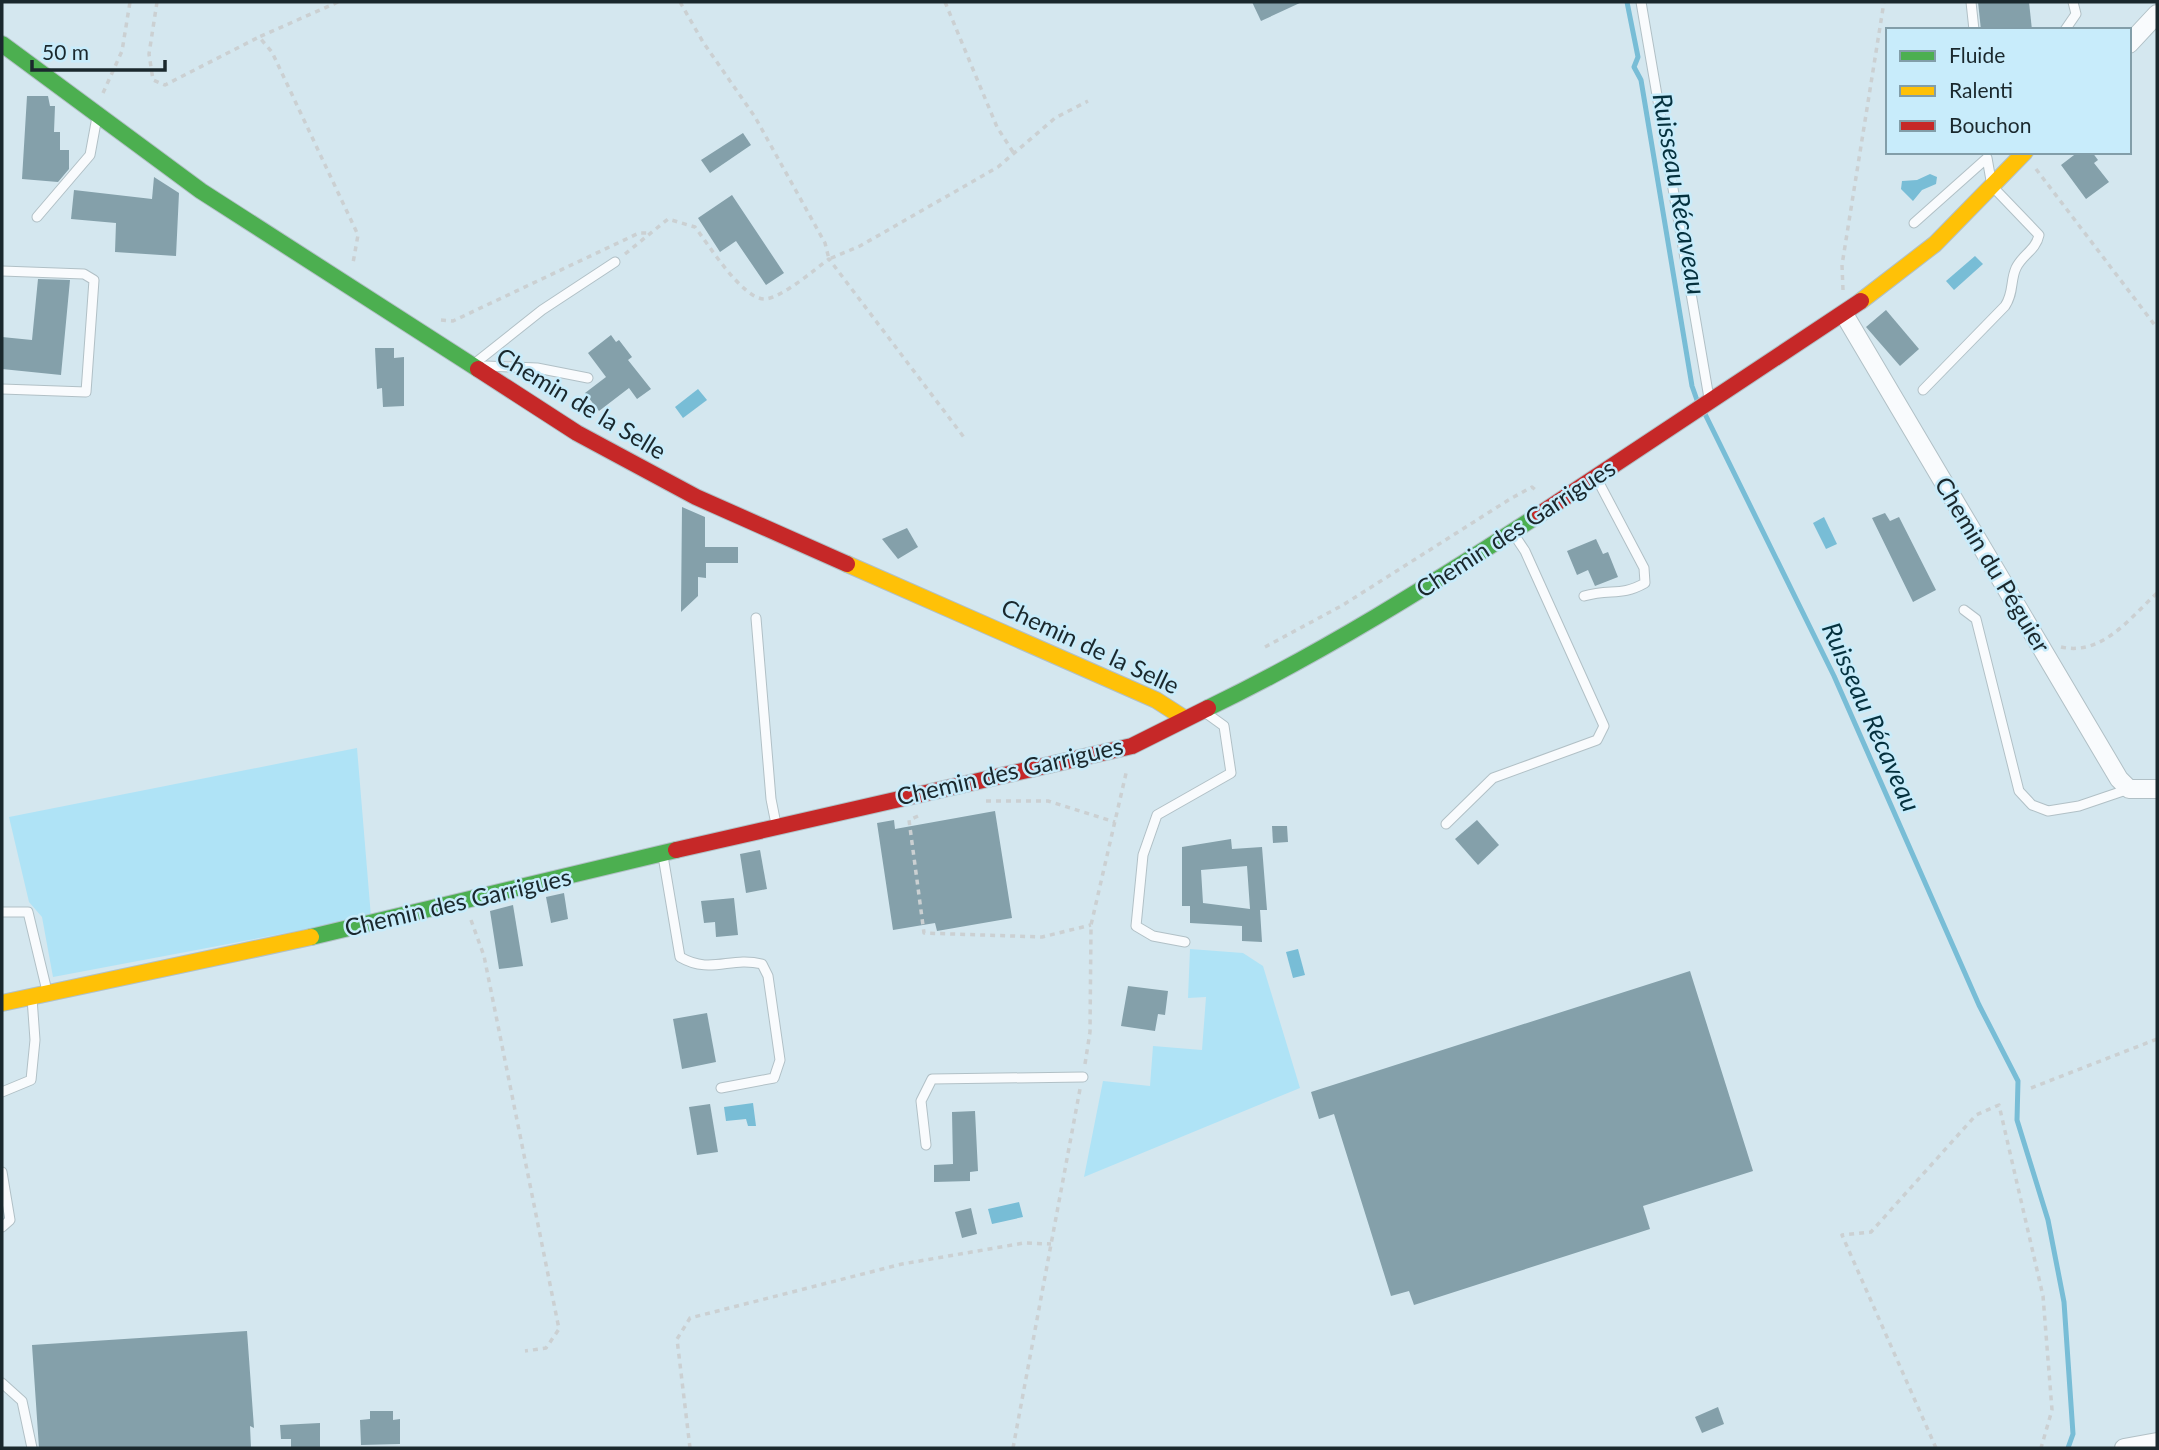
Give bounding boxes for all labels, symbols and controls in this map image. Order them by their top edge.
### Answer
scale bar [32,28,164,72]
legend [1886,28,2131,154]
text: 50 m [42,39,89,64]
text: Fluide [1949,42,2005,67]
text: Ralenti [1949,77,2013,102]
water label: Ruisseau Récaveau [1647,91,1713,297]
text: Bouchon [1949,112,2031,137]
street label: Chemin de la Selle [492,341,672,465]
street label: Chemin des Garrigues [1410,453,1620,603]
street label: Chemin du Péguier [1929,471,2057,657]
street label: Chemin de la Selle [997,592,1184,700]
water label: Ruisseau Récaveau [1816,617,1928,816]
street label: Chemin des Garrigues [894,730,1126,811]
street label: Chemin des Garrigues [342,861,574,942]

